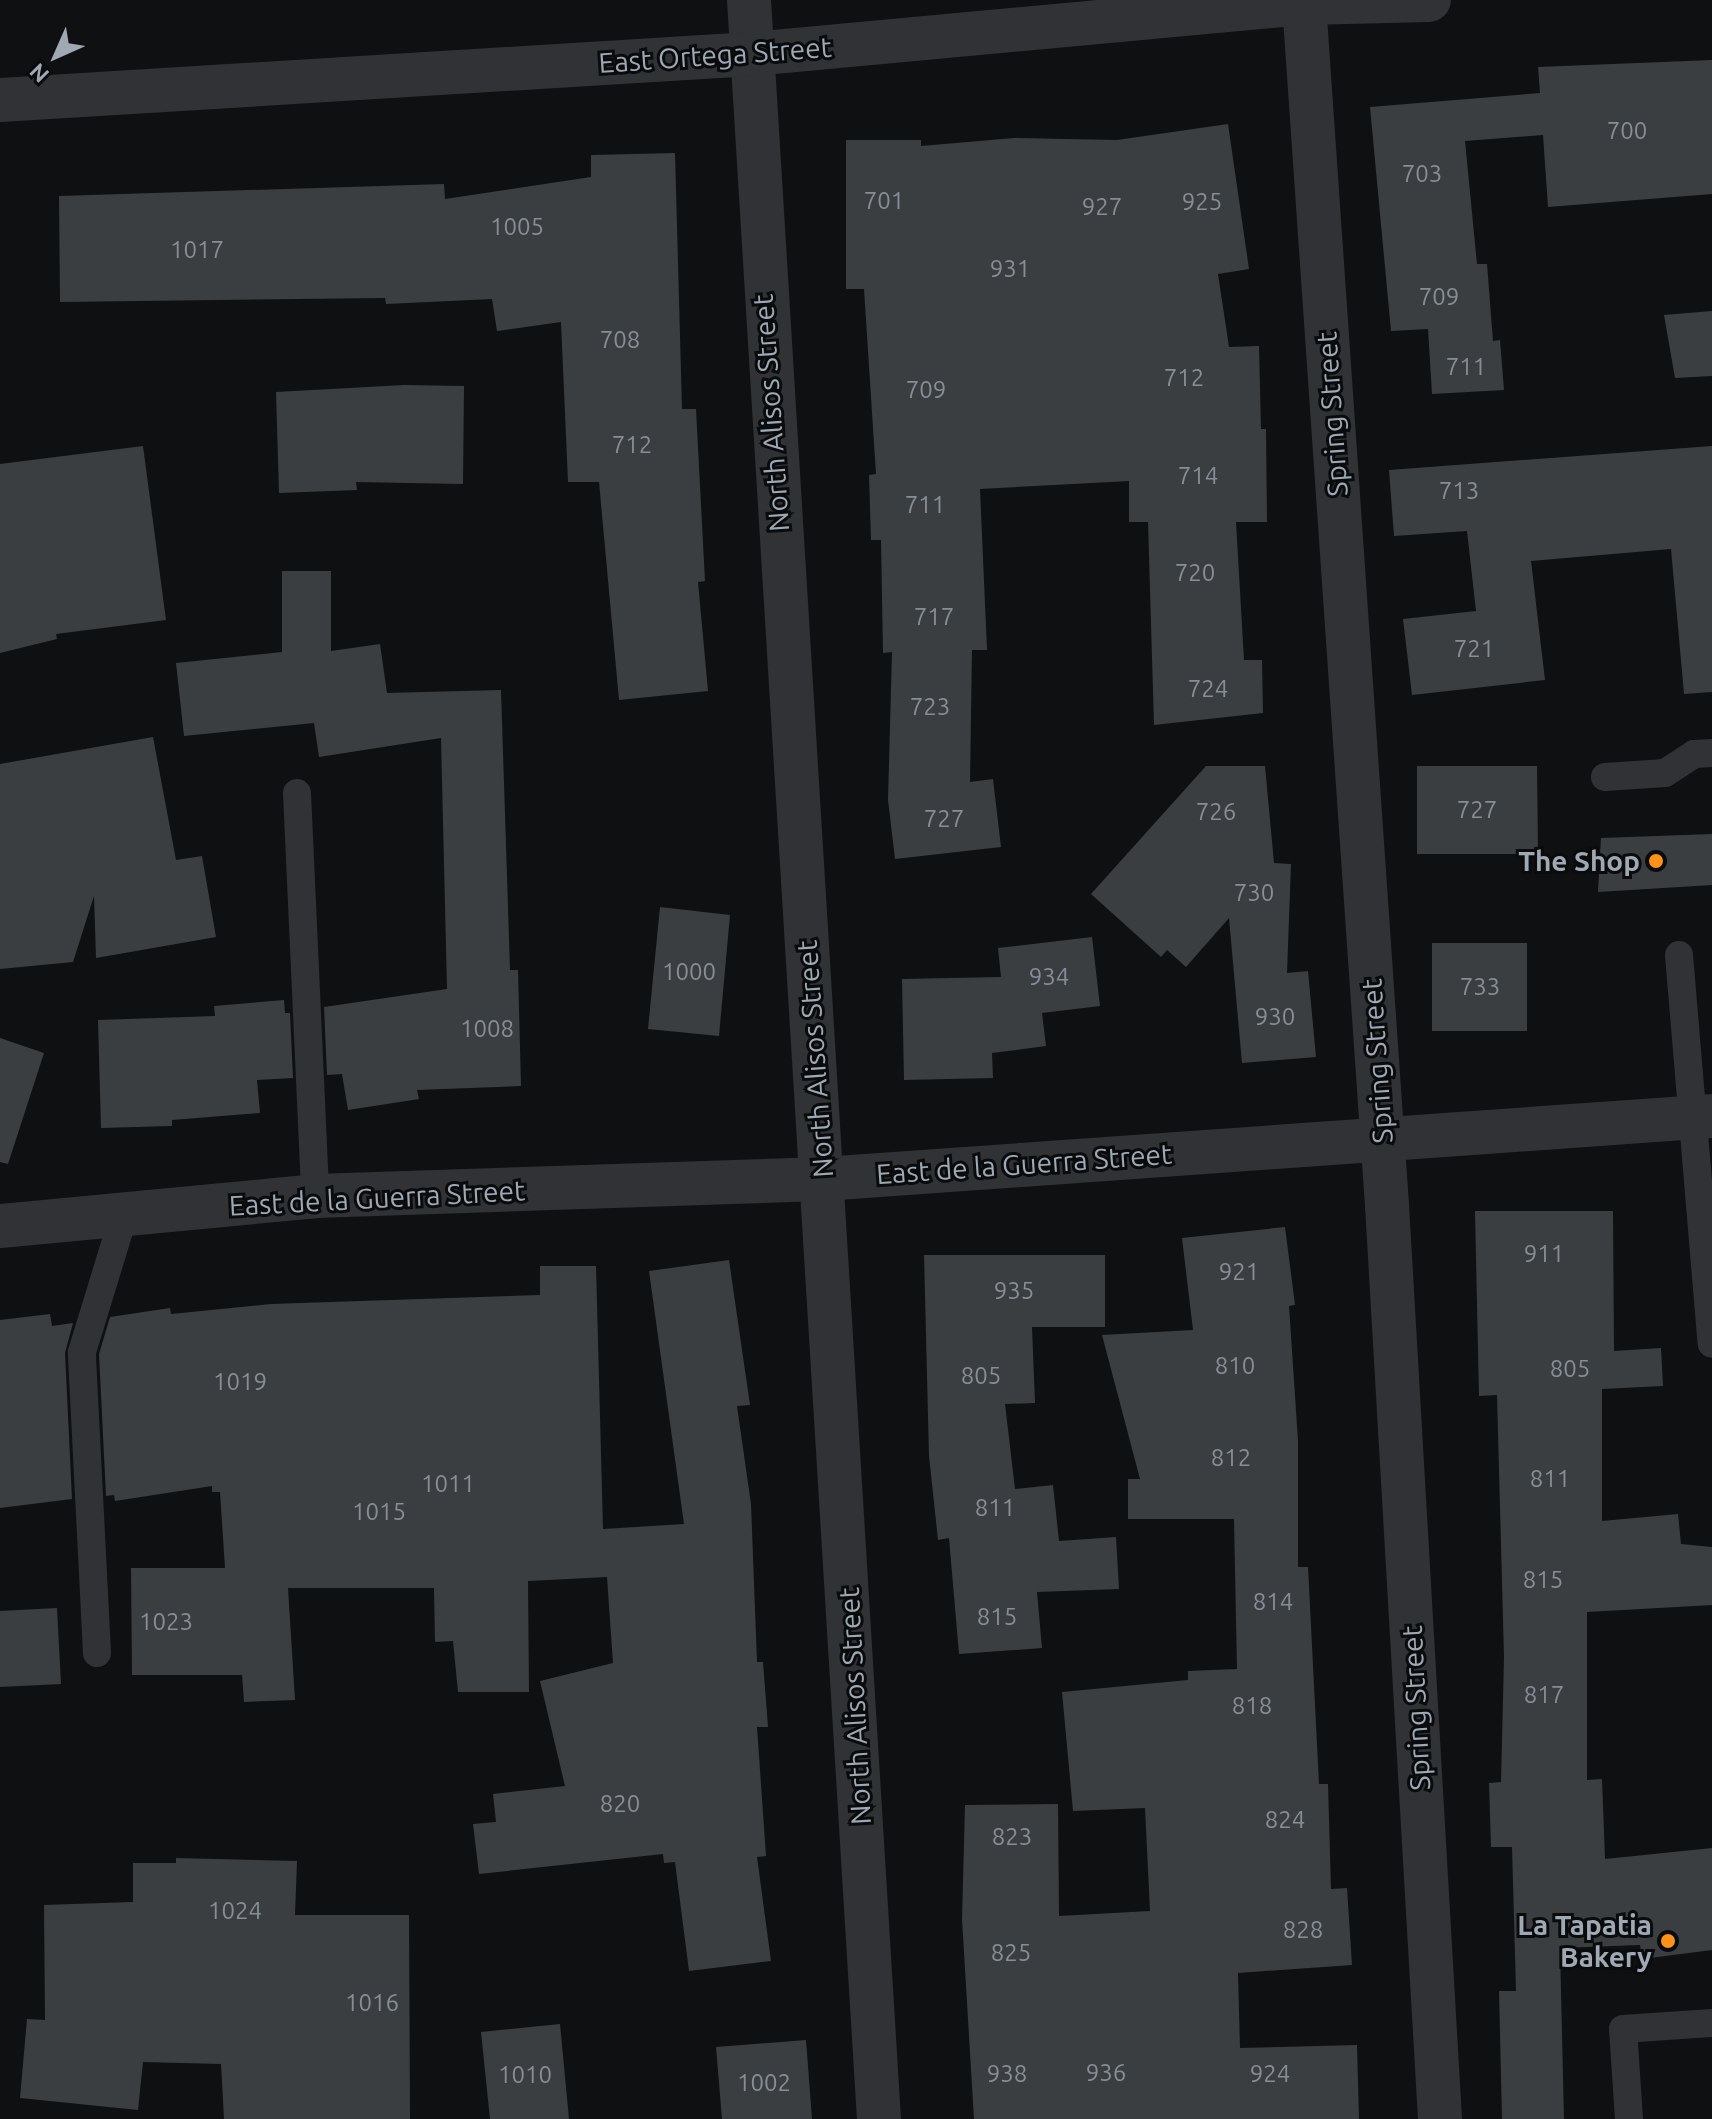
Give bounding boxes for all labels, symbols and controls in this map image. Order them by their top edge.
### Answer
north arrow [16,16,96,96]
street label: East Ortega Street [597,30,833,80]
text: N [24,59,53,88]
house number: 700 [1607,117,1647,145]
house number: 703 [1402,160,1442,188]
house number: 701 [864,187,904,215]
house number: 925 [1182,188,1222,216]
house number: 927 [1082,193,1122,221]
house number: 1005 [490,213,544,241]
house number: 1017 [170,236,224,264]
house number: 931 [990,255,1030,283]
house number: 709 [1419,283,1459,311]
street label: North Alisos Street [746,293,796,533]
house number: 708 [600,326,640,354]
street label: Spring Street [1309,330,1355,498]
house number: 711 [1446,353,1486,381]
house number: 712 [1164,364,1204,392]
house number: 709 [906,376,946,404]
house number: 712 [612,431,652,459]
house number: 714 [1178,462,1218,490]
house number: 713 [1439,477,1479,505]
house number: 711 [905,491,945,519]
house number: 720 [1175,559,1215,587]
house number: 717 [914,603,954,631]
house number: 721 [1454,635,1494,663]
house number: 724 [1188,675,1228,703]
house number: 723 [910,693,950,721]
house number: 727 [1457,796,1497,824]
house number: 726 [1196,798,1236,826]
house number: 727 [924,805,964,833]
place label: The Shop [1518,844,1640,878]
marker: The Shop [1647,852,1665,870]
house number: 730 [1234,879,1274,907]
street label: North Alisos Street [790,939,840,1179]
house number: 1000 [662,958,716,986]
house number: 934 [1029,963,1069,991]
house number: 733 [1460,973,1500,1001]
street label: Spring Street [1354,977,1400,1145]
house number: 930 [1255,1003,1295,1031]
house number: 1008 [460,1015,514,1043]
street label: East de la Guerra Street [875,1137,1173,1191]
street label: East de la Guerra Street [228,1173,526,1223]
house number: 911 [1524,1240,1564,1268]
house number: 921 [1219,1258,1259,1286]
house number: 935 [994,1277,1034,1305]
house number: 810 [1215,1352,1255,1380]
house number: 805 [1550,1355,1590,1383]
house number: 805 [961,1362,1001,1390]
house number: 1019 [213,1368,267,1396]
house number: 812 [1211,1444,1251,1472]
house number: 811 [1530,1465,1570,1493]
house number: 1011 [421,1470,475,1498]
house number: 811 [975,1494,1015,1522]
house number: 1015 [352,1498,406,1526]
house number: 815 [1523,1566,1563,1594]
street label: North Alisos Street [832,1586,878,1826]
house number: 814 [1253,1588,1293,1616]
house number: 815 [977,1603,1017,1631]
house number: 1023 [139,1608,193,1636]
street label: Spring Street [1395,1625,1437,1791]
house number: 817 [1524,1681,1564,1709]
house number: 818 [1232,1692,1272,1720]
house number: 820 [600,1790,640,1818]
house number: 824 [1265,1806,1305,1834]
house number: 823 [992,1823,1032,1851]
house number: 1024 [208,1897,262,1925]
place label: La Tapatia Bakery [1517,1908,1652,1974]
house number: 828 [1283,1916,1323,1944]
marker: La Tapatia Bakery [1659,1932,1677,1950]
house number: 825 [991,1939,1031,1967]
house number: 1016 [345,1989,399,2017]
house number: 936 [1086,2059,1126,2087]
house number: 938 [987,2060,1027,2088]
house number: 924 [1250,2060,1290,2088]
house number: 1010 [498,2061,552,2089]
house number: 1002 [737,2069,791,2097]

